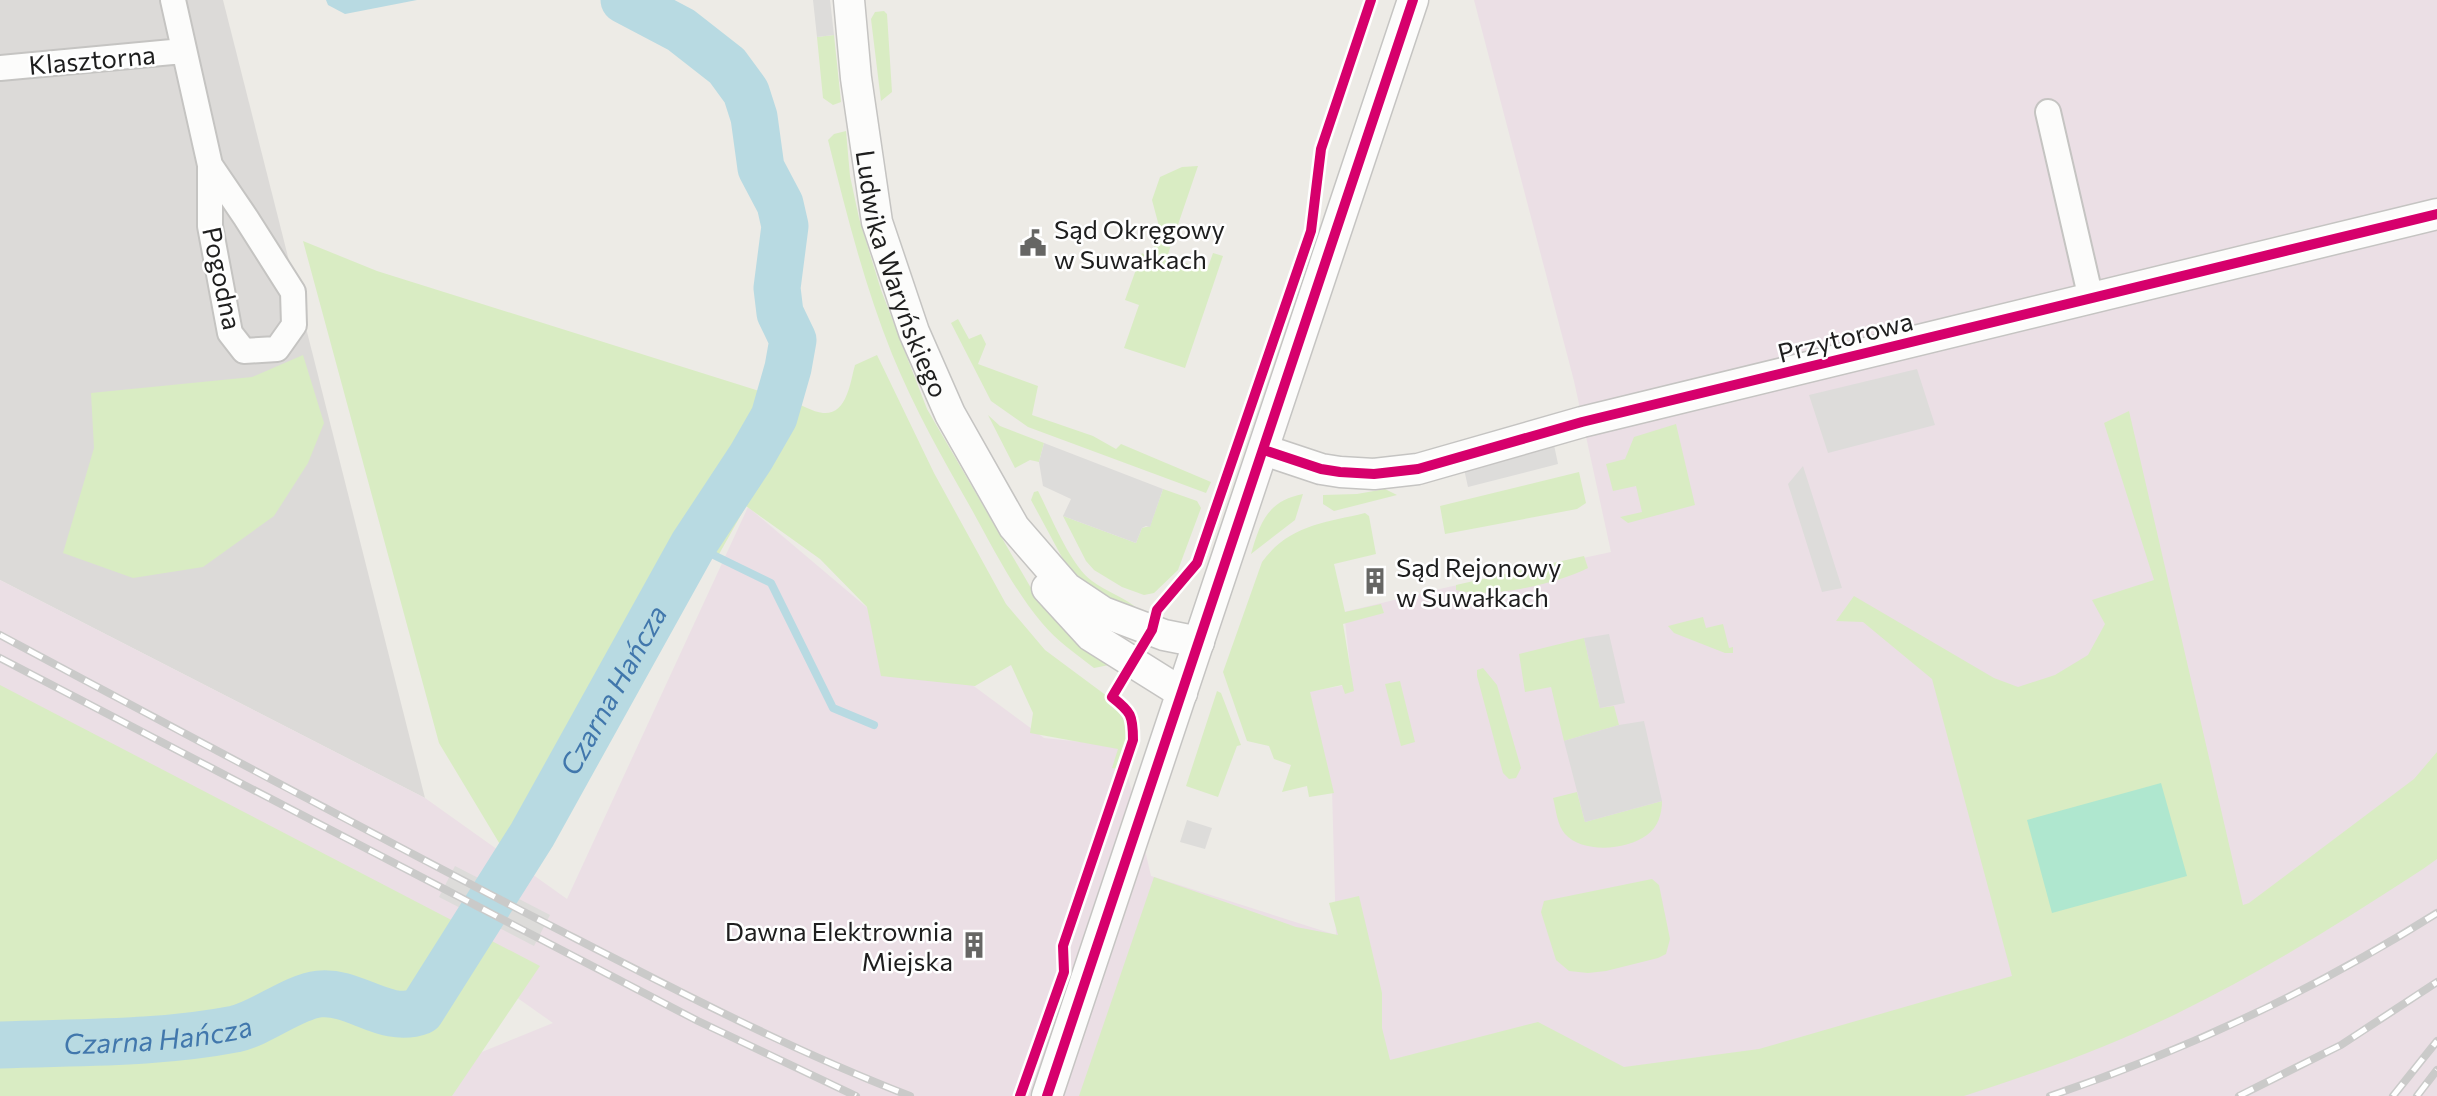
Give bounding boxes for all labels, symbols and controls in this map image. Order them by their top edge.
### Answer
street label: Klasztorna [27,38,157,80]
street label: Ludwika Waryńskiego [851,148,956,401]
place label: Sąd Okręgowy w Suwałkach [1054,213,1225,274]
street label: Pogodna [197,224,249,332]
public building icon: Sąd Okręgowy w Suwałkach [1018,228,1048,258]
street label: Przytorowa [1774,304,1916,368]
place label: Sąd Rejonowy w Suwałkach [1396,551,1562,612]
building icon: Sąd Rejonowy w Suwałkach [1360,566,1390,596]
water label: Czarna Hańcza [552,599,673,781]
place label: Dawna Elektrownia Miejska [725,915,953,976]
building icon: Dawna Elektrownia Miejska [959,930,989,960]
water label: Czarna Hańcza [63,1008,257,1060]

